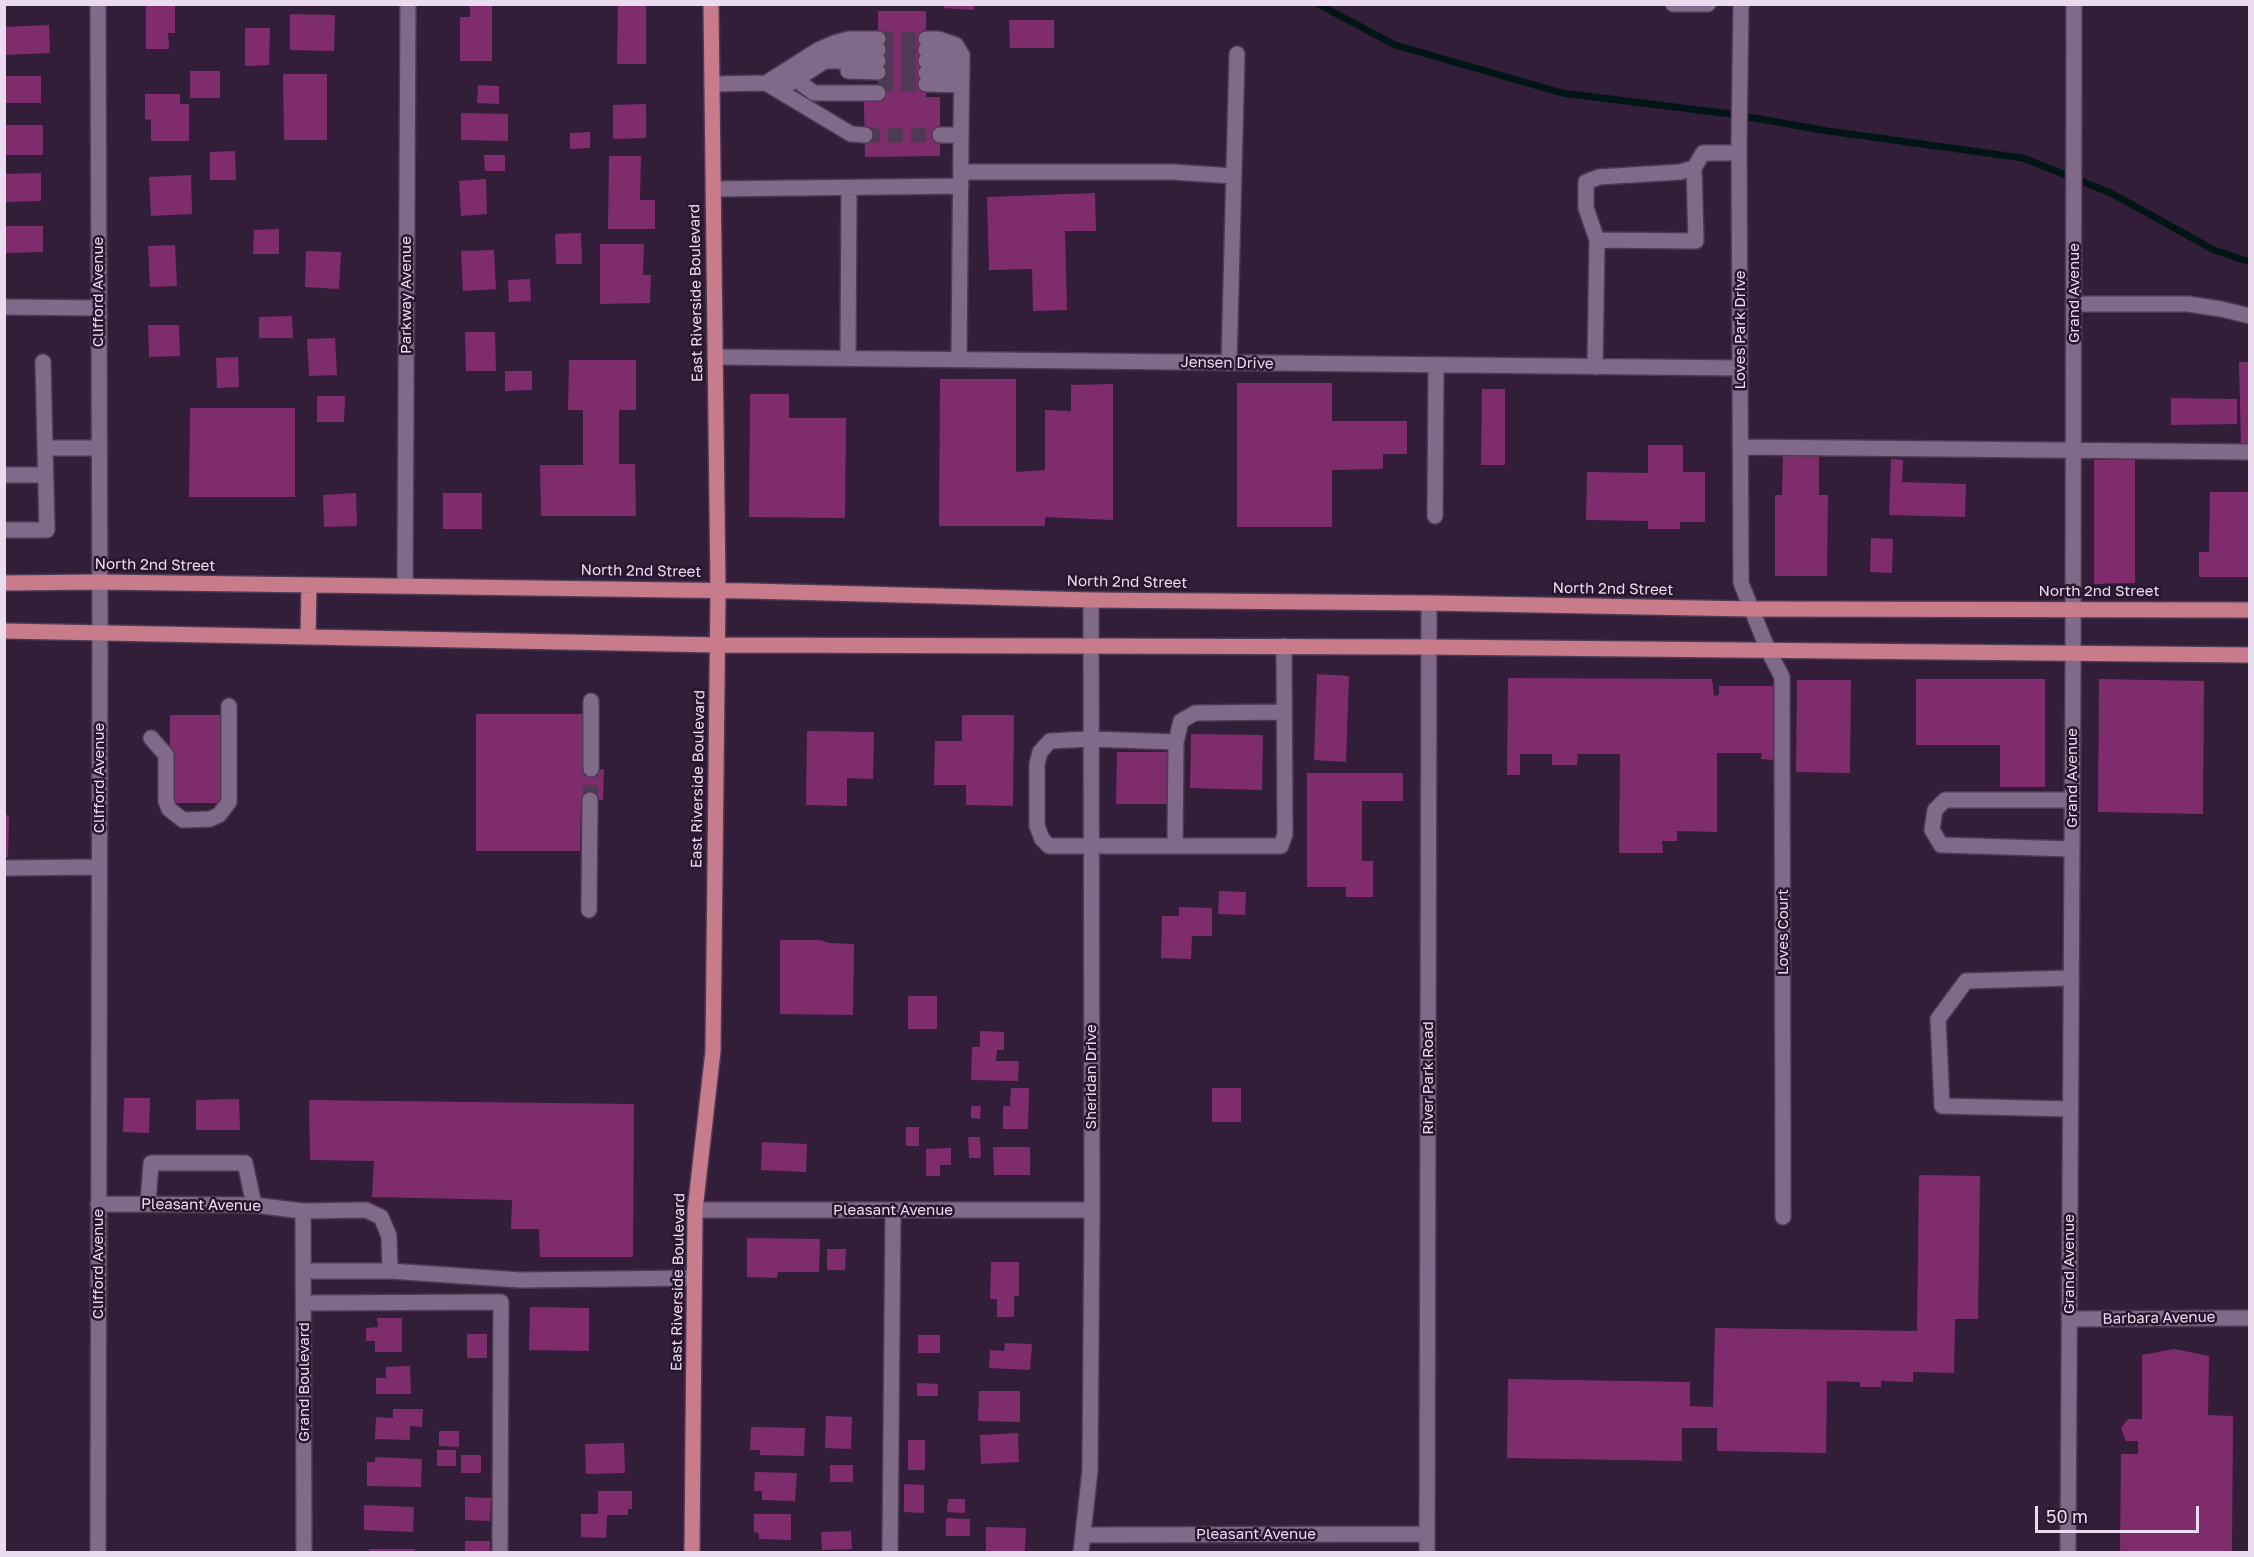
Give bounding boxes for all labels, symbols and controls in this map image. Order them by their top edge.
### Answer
street label: East Riverside Boulevard [685,204,707,382]
street label: Parkway Avenue [397,236,415,354]
street label: Clifford Avenue [89,237,107,347]
street label: Grand Avenue [2065,243,2083,343]
street label: Loves Park Drive [1731,271,1749,389]
street label: Jensen Drive [1180,353,1274,373]
street label: North 2nd Street [94,555,216,575]
street label: North 2nd Street [580,561,702,581]
street label: North 2nd Street [1066,572,1188,592]
street label: North 2nd Street [1552,579,1674,599]
street label: North 2nd Street [2039,582,2159,600]
street label: East Riverside Boulevard [687,690,709,868]
street label: Clifford Avenue [90,723,108,833]
street label: Grand Avenue [2063,728,2081,828]
street label: Loves Court [1774,889,1792,975]
street label: River Park Road [1419,1021,1437,1135]
street label: Sheridan Drive [1082,1024,1100,1130]
street label: East Riverside Boulevard [667,1193,689,1371]
street label: Pleasant Avenue [141,1195,261,1215]
street label: Pleasant Avenue [833,1201,953,1219]
street label: Clifford Avenue [89,1209,107,1319]
street label: Grand Avenue [2060,1214,2078,1314]
street label: Barbara Avenue [2102,1308,2216,1328]
street label: Grand Boulevard [295,1322,313,1442]
scale bar [2038,1494,2202,1532]
text: 50 m [2046,1505,2088,1527]
street label: Pleasant Avenue [1196,1525,1316,1543]

